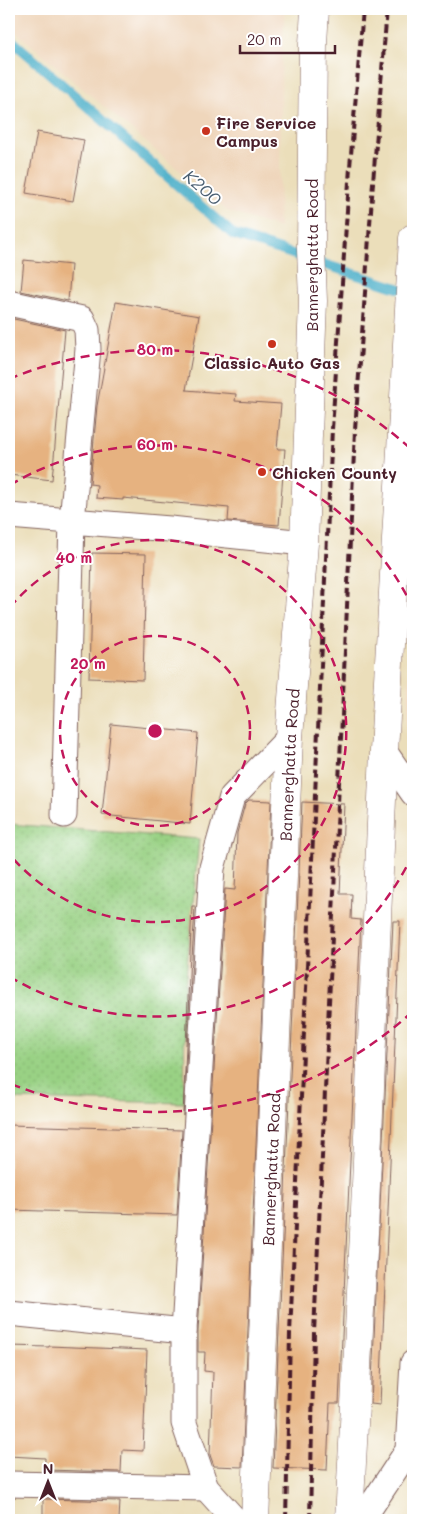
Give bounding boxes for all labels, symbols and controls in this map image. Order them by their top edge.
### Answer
scale bar [240,22,334,54]
text: 20 m [247,29,281,49]
place label: Fire Service Campus [216,112,316,151]
marker: Fire Service Campus [200,125,212,137]
water label: K200 [179,164,227,210]
street label: Bannerghatta Road [301,179,322,331]
marker: Classic Auto Gas [266,338,278,350]
text: 80 m [137,339,173,359]
place label: Classic Auto Gas [204,352,340,373]
text: 60 m [137,434,173,454]
place label: Chicken County [272,462,397,483]
marker: Chicken County [256,466,268,478]
text: 40 m [56,547,92,567]
text: 20 m [70,653,106,673]
street label: Bannerghatta Road [274,688,303,842]
centre of rings [146,722,164,740]
street label: Bannerghatta Road [256,1092,284,1246]
north arrow [22,1456,72,1506]
text: N [43,1459,53,1478]

